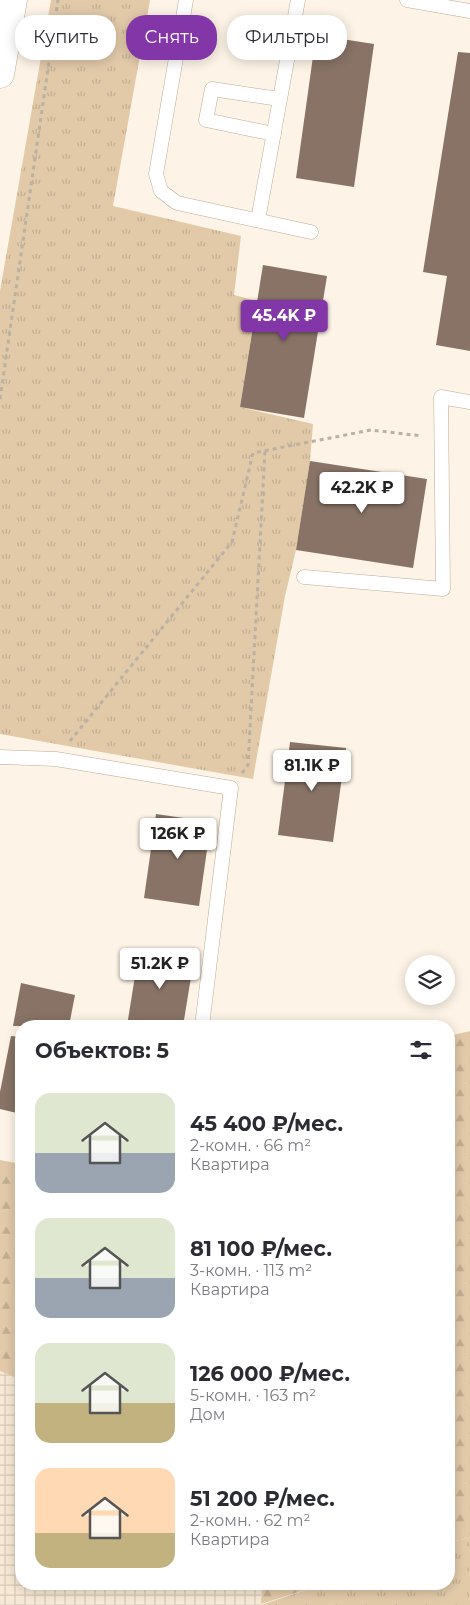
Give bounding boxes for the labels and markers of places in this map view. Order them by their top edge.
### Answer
pin: 45.4K ₽ [238,300,330,342]
pin: 42.2K ₽ [316,472,408,514]
pin: 81.1K ₽ [266,750,358,792]
pin: 126K ₽ [137,818,219,860]
pin: 51.2K ₽ [114,948,206,990]

